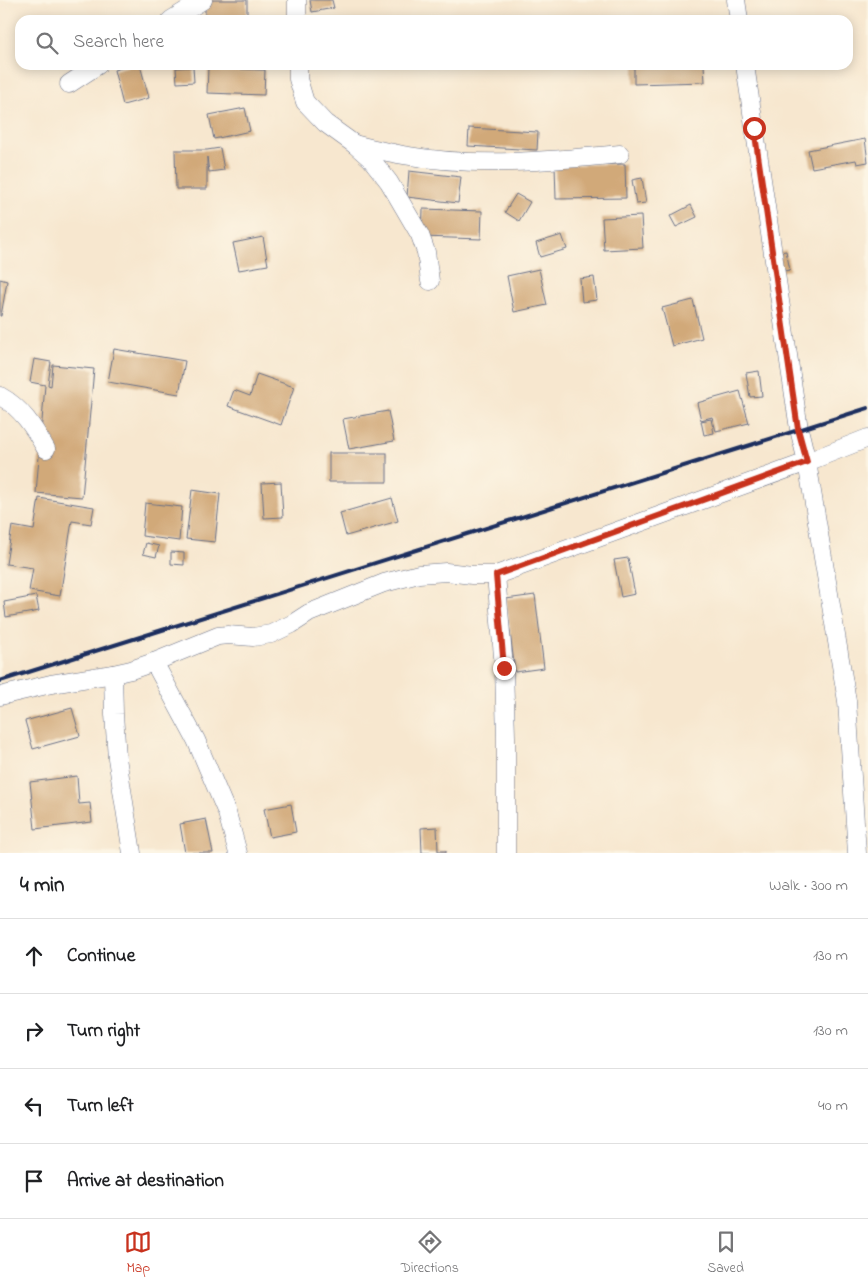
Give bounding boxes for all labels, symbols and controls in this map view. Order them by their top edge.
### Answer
search box [15,15,853,70]
icon: search [33,29,61,57]
text: Search here [73,29,164,56]
route start [743,117,766,140]
route end [493,657,516,680]
text: 4 min [20,871,64,901]
text: Walk · 300 m [769,874,848,898]
icon: ahead [20,942,48,970]
text: Continue [67,943,135,970]
text: 130 m [813,944,848,968]
icon: right [20,1017,48,1045]
text: Turn right [67,1018,140,1045]
text: 130 m [813,1019,848,1043]
icon: left [20,1092,48,1120]
text: Turn left [67,1093,134,1120]
text: 40 m [818,1094,848,1118]
icon: arrive [20,1167,48,1195]
text: Arrive at destination [67,1168,224,1195]
tab: Map [124,1228,152,1279]
tab: Directions [401,1228,459,1279]
tab: Saved [707,1228,744,1279]

